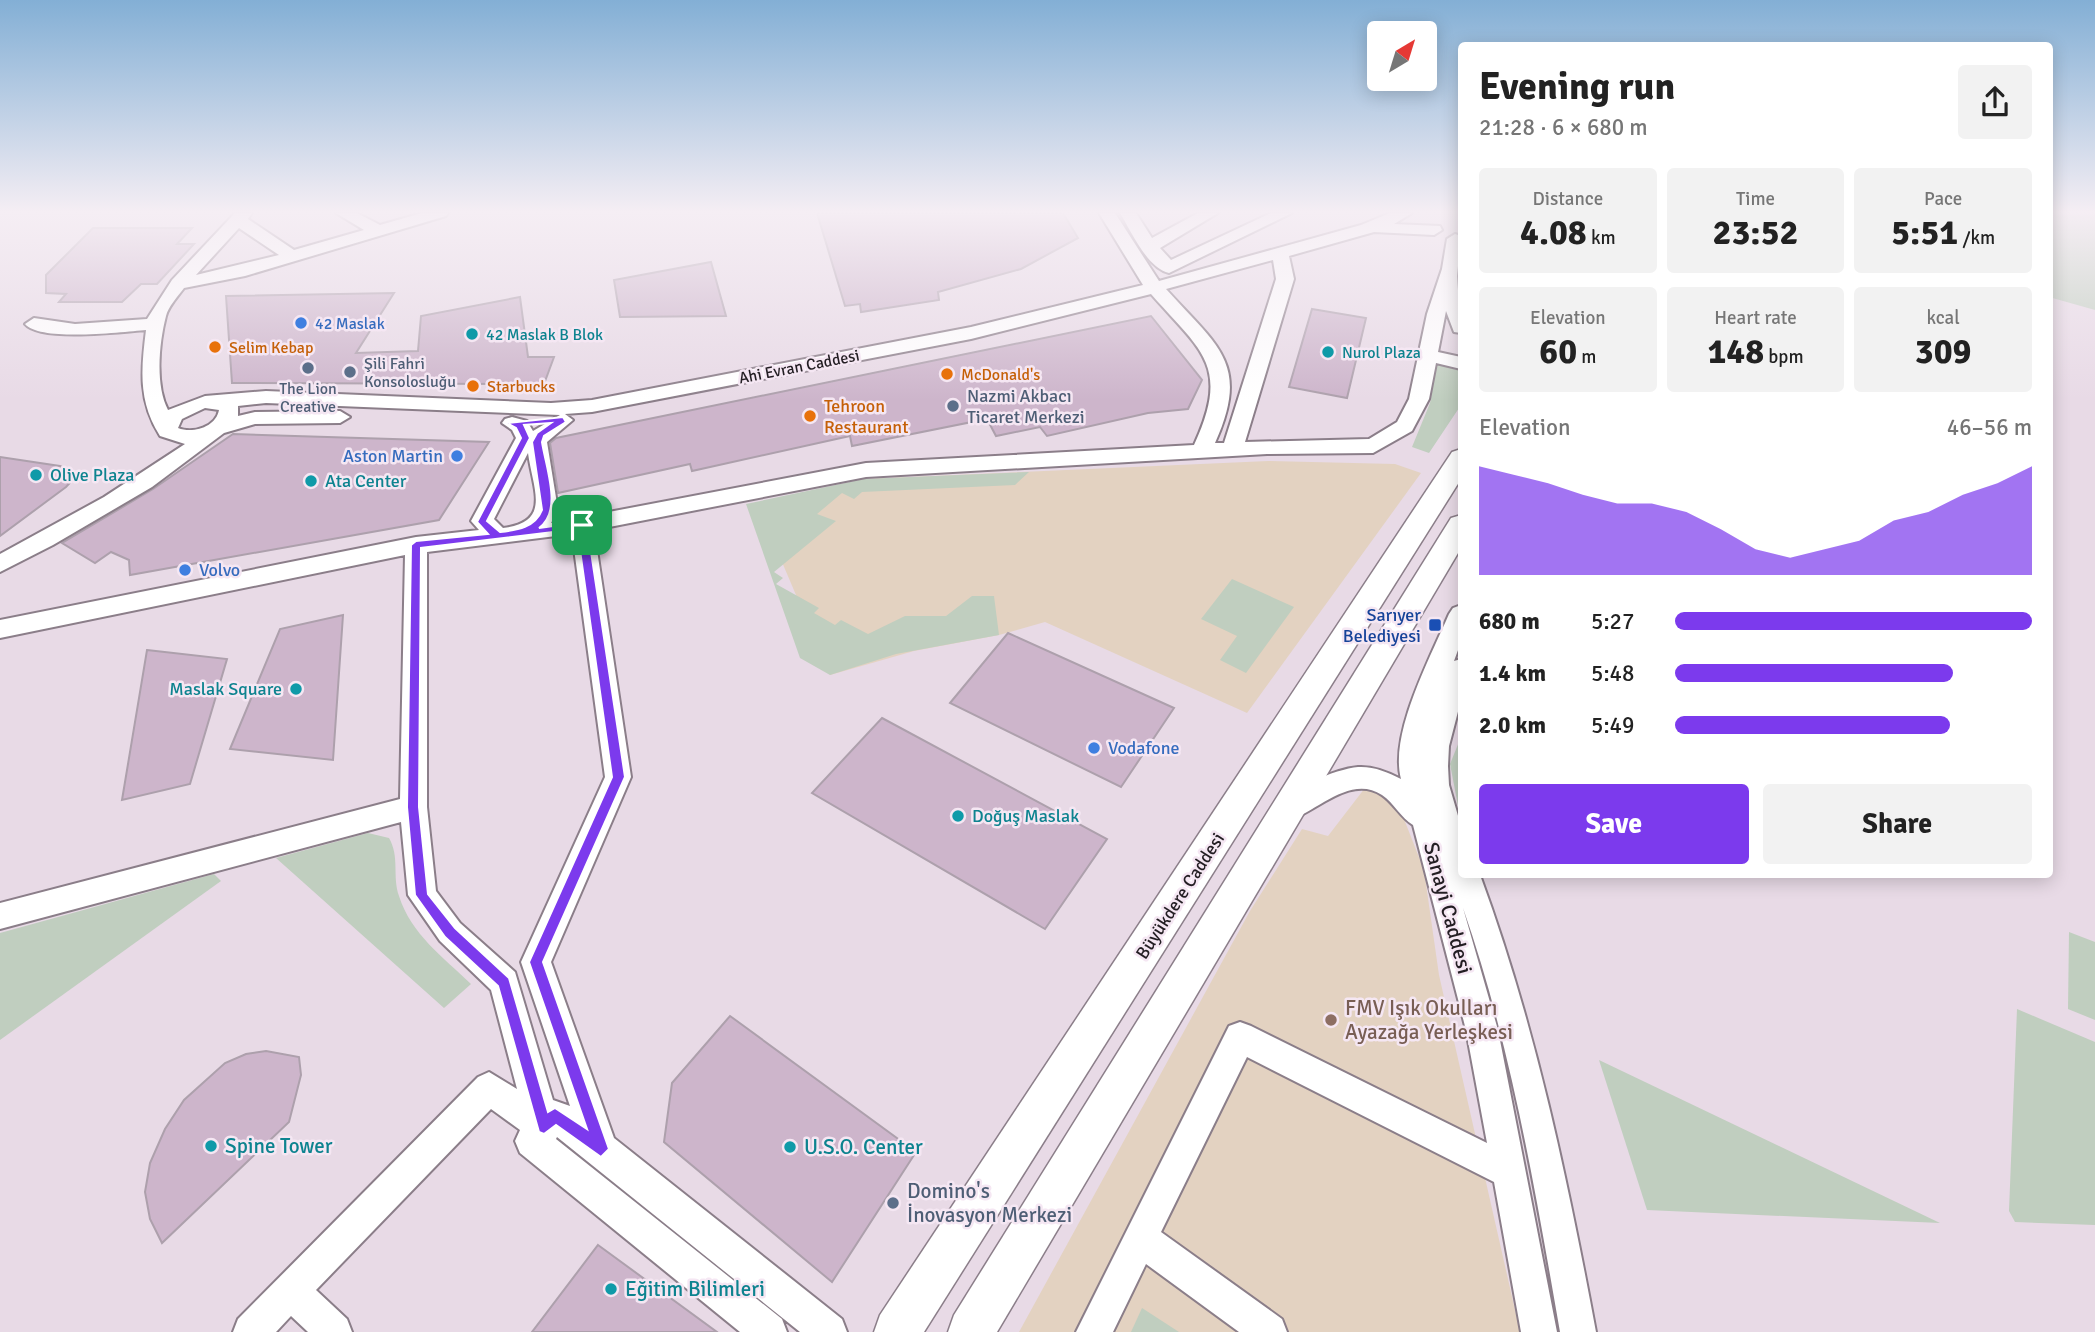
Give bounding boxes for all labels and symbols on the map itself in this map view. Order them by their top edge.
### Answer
north arrow [1367,21,1437,91]
place label: 42 Maslak [315,314,385,334]
marker: 42 Maslak [293,315,309,331]
place label: 42 Maslak B Blok [486,325,603,345]
marker: 42 Maslak B Blok [464,326,480,342]
place label: Selim Kebap [229,338,313,358]
marker: Selim Kebap [207,339,223,355]
place label: Nurol Plaza [1342,343,1421,363]
marker: Nurol Plaza [1320,344,1336,360]
street label: Ahi Evran Caddesi [737,345,861,388]
place label: Şili Fahri Konsolosluğu [364,354,456,392]
marker: The Lion Creative [300,360,316,376]
marker: Şili Fahri Konsolosluğu [342,364,358,380]
place label: McDonald's [961,365,1040,385]
marker: McDonald's [939,366,955,382]
place label: Starbucks [487,377,555,397]
marker: Starbucks [465,378,481,394]
place label: The Lion Creative [279,379,337,417]
place label: Nazmi Akbacı Ticaret Merkezi [967,385,1085,428]
place label: Tehroon Restaurant [824,395,908,438]
marker: Nazmi Akbacı Ticaret Merkezi [945,398,961,414]
marker: Tehroon Restaurant [802,408,818,424]
place label: Aston Martin [343,445,443,467]
marker: Aston Martin [449,448,465,464]
place label: Olive Plaza [50,464,134,486]
marker: Olive Plaza [28,467,44,483]
place label: Ata Center [325,470,407,492]
marker: Ata Center [303,473,319,489]
pin [552,495,612,555]
place label: Volvo [199,559,240,581]
marker: Volvo [177,562,193,578]
place label: Sarıyer Belediyesi [1343,604,1421,647]
marker: Sarıyer Belediyesi [1427,617,1443,633]
place label: Maslak Square [169,678,282,700]
marker: Maslak Square [288,681,304,697]
place label: Vodafone [1108,737,1180,759]
marker: Vodafone [1086,740,1102,756]
place label: Doğuş Maslak [972,805,1079,827]
marker: Doğuş Maslak [950,808,966,824]
street label: Büyükdere Caddesi [1131,829,1229,963]
street label: Sanayi Caddesi [1418,839,1478,977]
place label: FMV Işık Okulları Ayazağa Yerleşkesi [1345,995,1513,1045]
marker: FMV Işık Okulları Ayazağa Yerleşkesi [1323,1012,1339,1028]
place label: Spine Tower [225,1133,333,1159]
place label: U.S.O. Center [804,1134,923,1160]
marker: Spine Tower [203,1138,219,1154]
marker: U.S.O. Center [782,1139,798,1155]
place label: Domino's İnovasyon Merkezi [907,1178,1072,1228]
marker: Domino's İnovasyon Merkezi [885,1195,901,1211]
place label: Eğitim Bilimleri [625,1276,765,1302]
marker: Eğitim Bilimleri [603,1281,619,1297]

